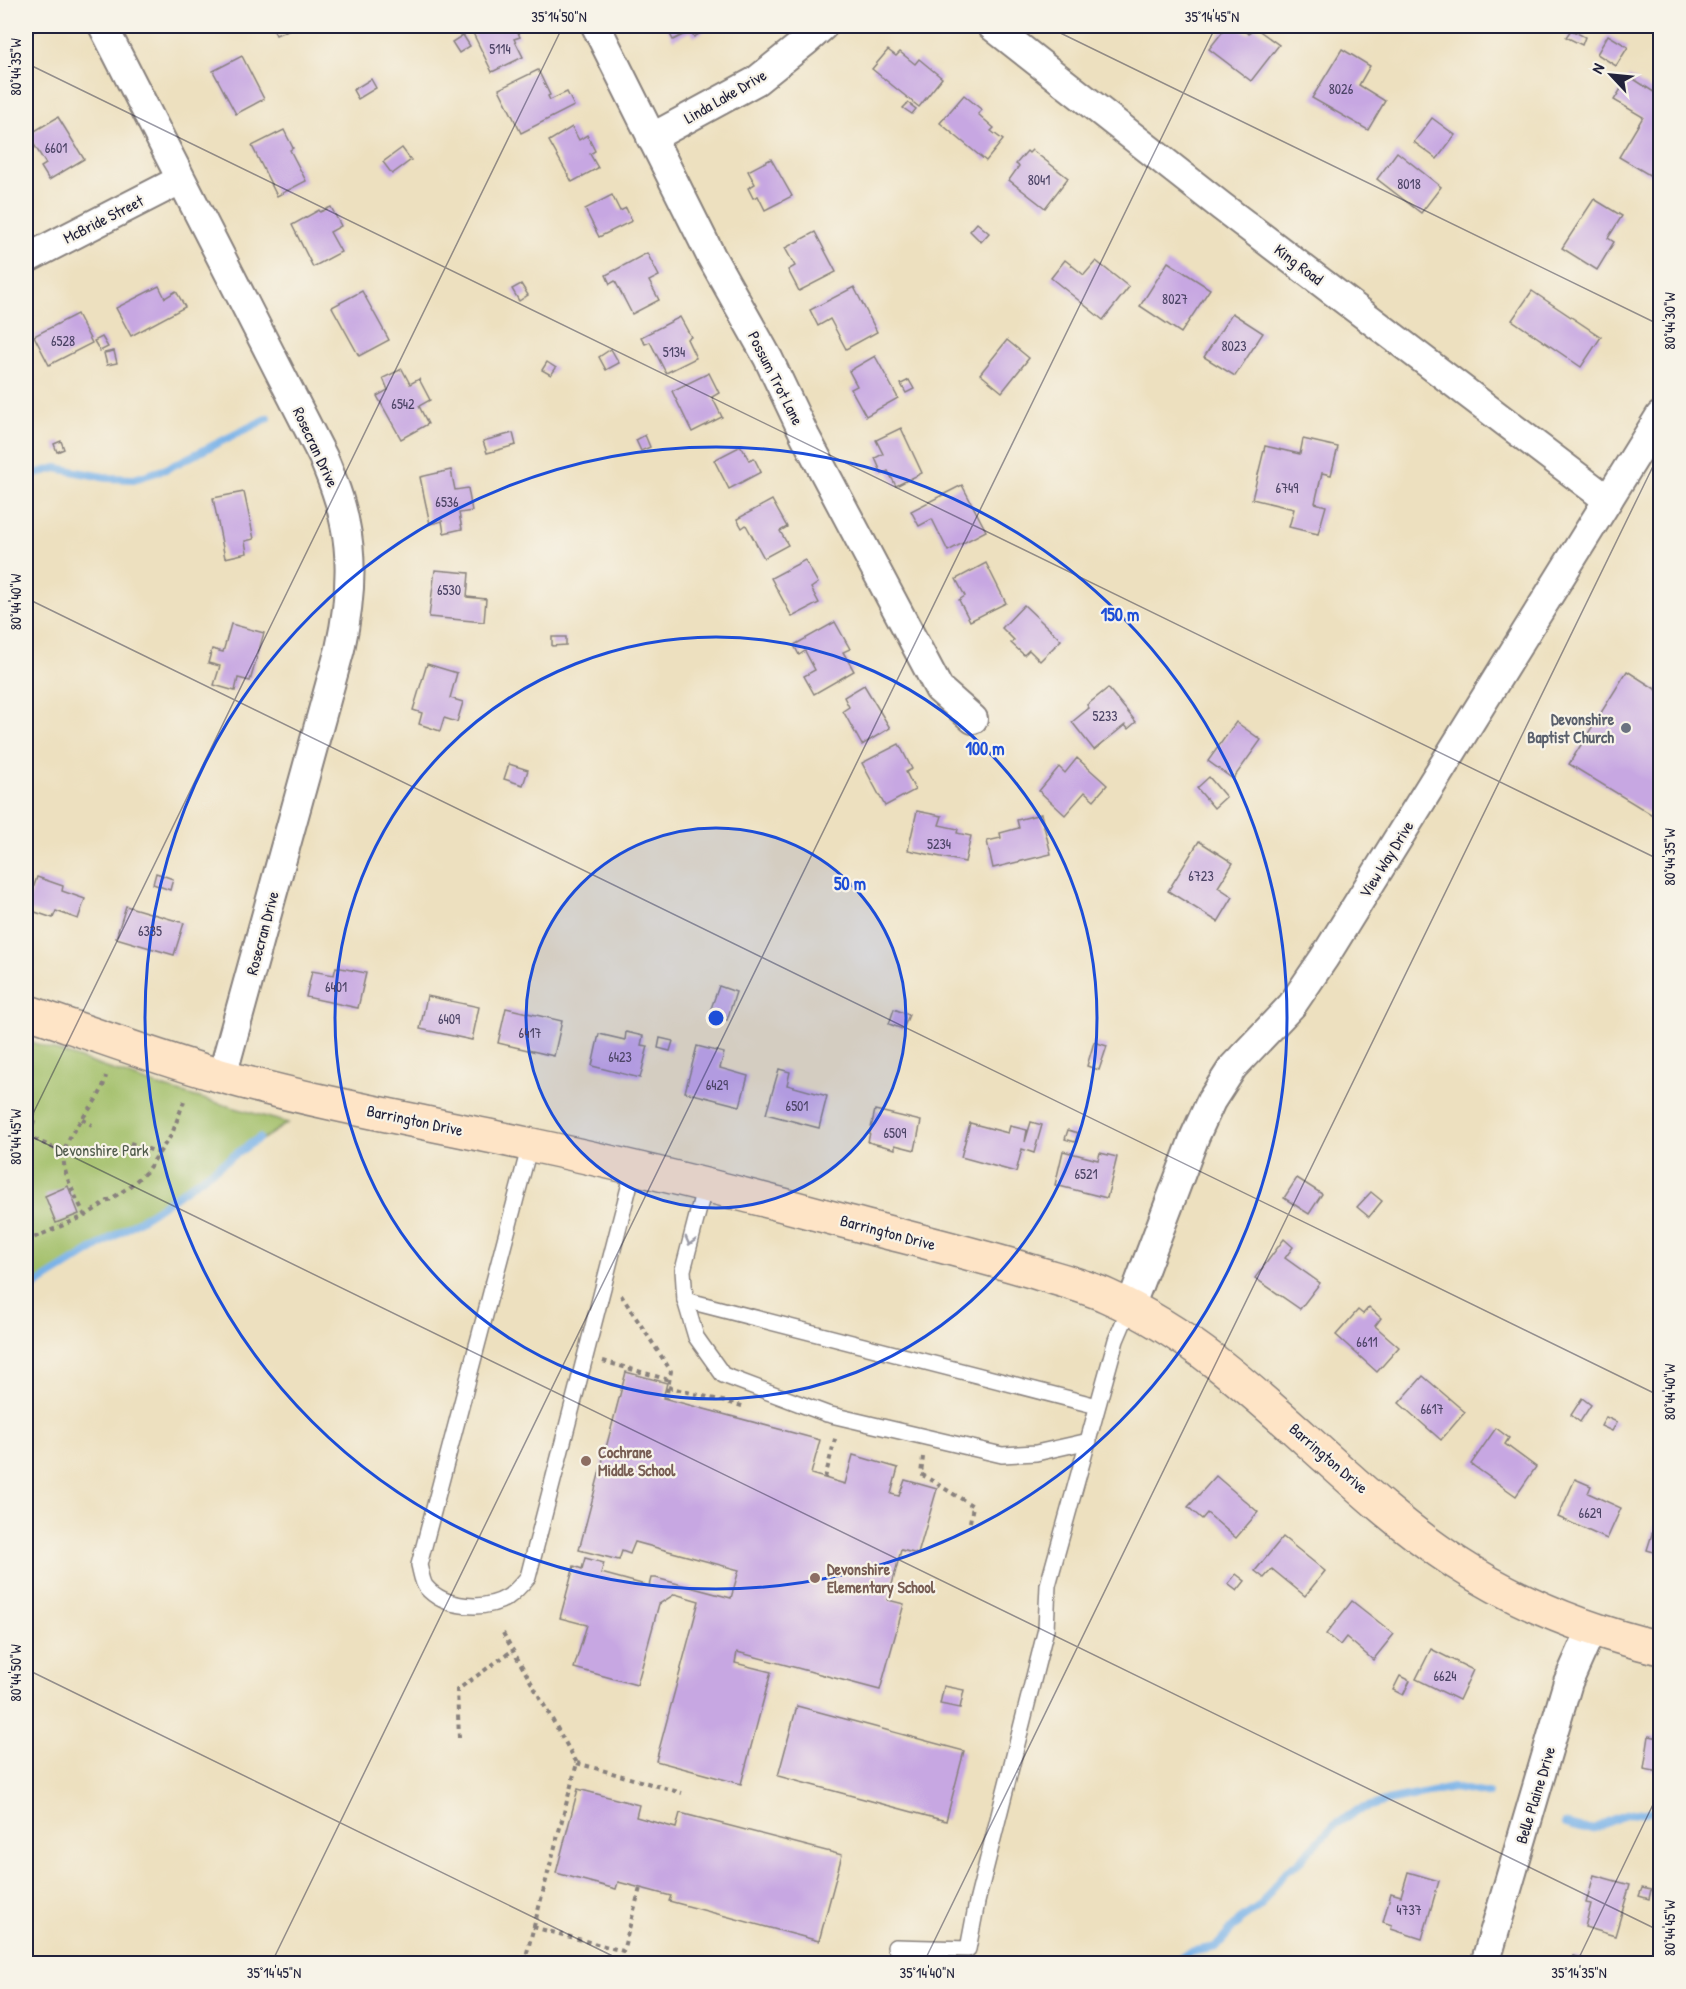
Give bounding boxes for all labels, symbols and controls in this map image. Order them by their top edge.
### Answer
text: 35°14'50"N [531,6,587,27]
text: 35°14'45"N [1185,6,1239,27]
text: 80°44'35"W [5,38,26,96]
house number: 5114 [489,39,511,58]
north arrow [1581,45,1641,105]
text: N [1586,59,1609,77]
street label: Linda Lake Drive [680,63,771,129]
house number: 8026 [1329,79,1354,98]
house number: 6601 [45,138,67,157]
house number: 8041 [1028,170,1050,189]
house number: 8018 [1397,174,1421,193]
street label: McBride Street [59,189,147,249]
street label: King Road [1270,238,1328,290]
house number: 8027 [1162,289,1188,308]
text: 80°44'30"W [1659,291,1680,350]
street label: Possum Trot Lane [743,327,809,429]
house number: 6528 [51,331,75,350]
house number: 8023 [1221,336,1247,355]
house number: 5134 [663,342,685,361]
house number: 6542 [391,394,415,413]
street label: Rosecran Drive [288,403,344,491]
house number: 6749 [1276,478,1298,497]
house number: 6536 [435,492,459,511]
text: 80°44'40"W [5,573,26,630]
house number: 6530 [437,580,461,599]
text: 150 m [1101,602,1139,627]
house number: 5233 [1092,706,1118,725]
place label: Devonshire Baptist Church [1527,708,1615,749]
marker: Devonshire Baptist Church [1619,721,1633,735]
text: 100 m [965,736,1005,761]
street label: View Way Drive [1354,816,1419,902]
text: 80°44'35"W [1659,828,1680,886]
house number: 5234 [927,834,951,853]
house number: 6723 [1188,866,1214,885]
text: 50 m [834,871,866,896]
street label: Rosecran Drive [240,888,284,977]
house number: 6335 [138,921,162,940]
house number: 6401 [325,977,347,996]
centre of rings [706,1008,726,1028]
house number: 6409 [438,1009,460,1028]
house number: 6417 [519,1023,541,1042]
house number: 6423 [608,1047,632,1066]
house number: 6429 [706,1075,728,1094]
house number: 6501 [786,1096,808,1115]
street label: Barrington Drive [365,1099,466,1141]
text: 80°44'45"W [5,1108,26,1165]
house number: 6509 [884,1123,906,1142]
park label: Devonshire Park [55,1139,149,1161]
house number: 6521 [1074,1164,1098,1183]
street label: Barrington Drive [838,1209,939,1255]
one-way arrow [685,1236,698,1246]
house number: 6611 [1356,1332,1378,1351]
text: 80°44'40"W [1659,1363,1680,1420]
house number: 6617 [1420,1399,1444,1418]
street label: Barrington Drive [1285,1418,1374,1499]
place label: Cochrane Middle School [598,1441,676,1481]
marker: Cochrane Middle School [579,1454,593,1468]
house number: 6629 [1579,1503,1601,1522]
place label: Devonshire Elementary School [827,1558,936,1599]
marker: Devonshire Elementary School [808,1571,822,1585]
text: 80°44'50"W [5,1644,26,1702]
house number: 6624 [1434,1666,1456,1685]
street label: Belle Plaine Drive [1510,1743,1560,1846]
text: 80°44'45"W [1659,1899,1680,1956]
house number: 4737 [1396,1900,1422,1919]
text: 35°14'45"N [247,1962,301,1983]
text: 35°14'40"N [900,1962,954,1983]
text: 35°14'35"N [1551,1962,1607,1983]

